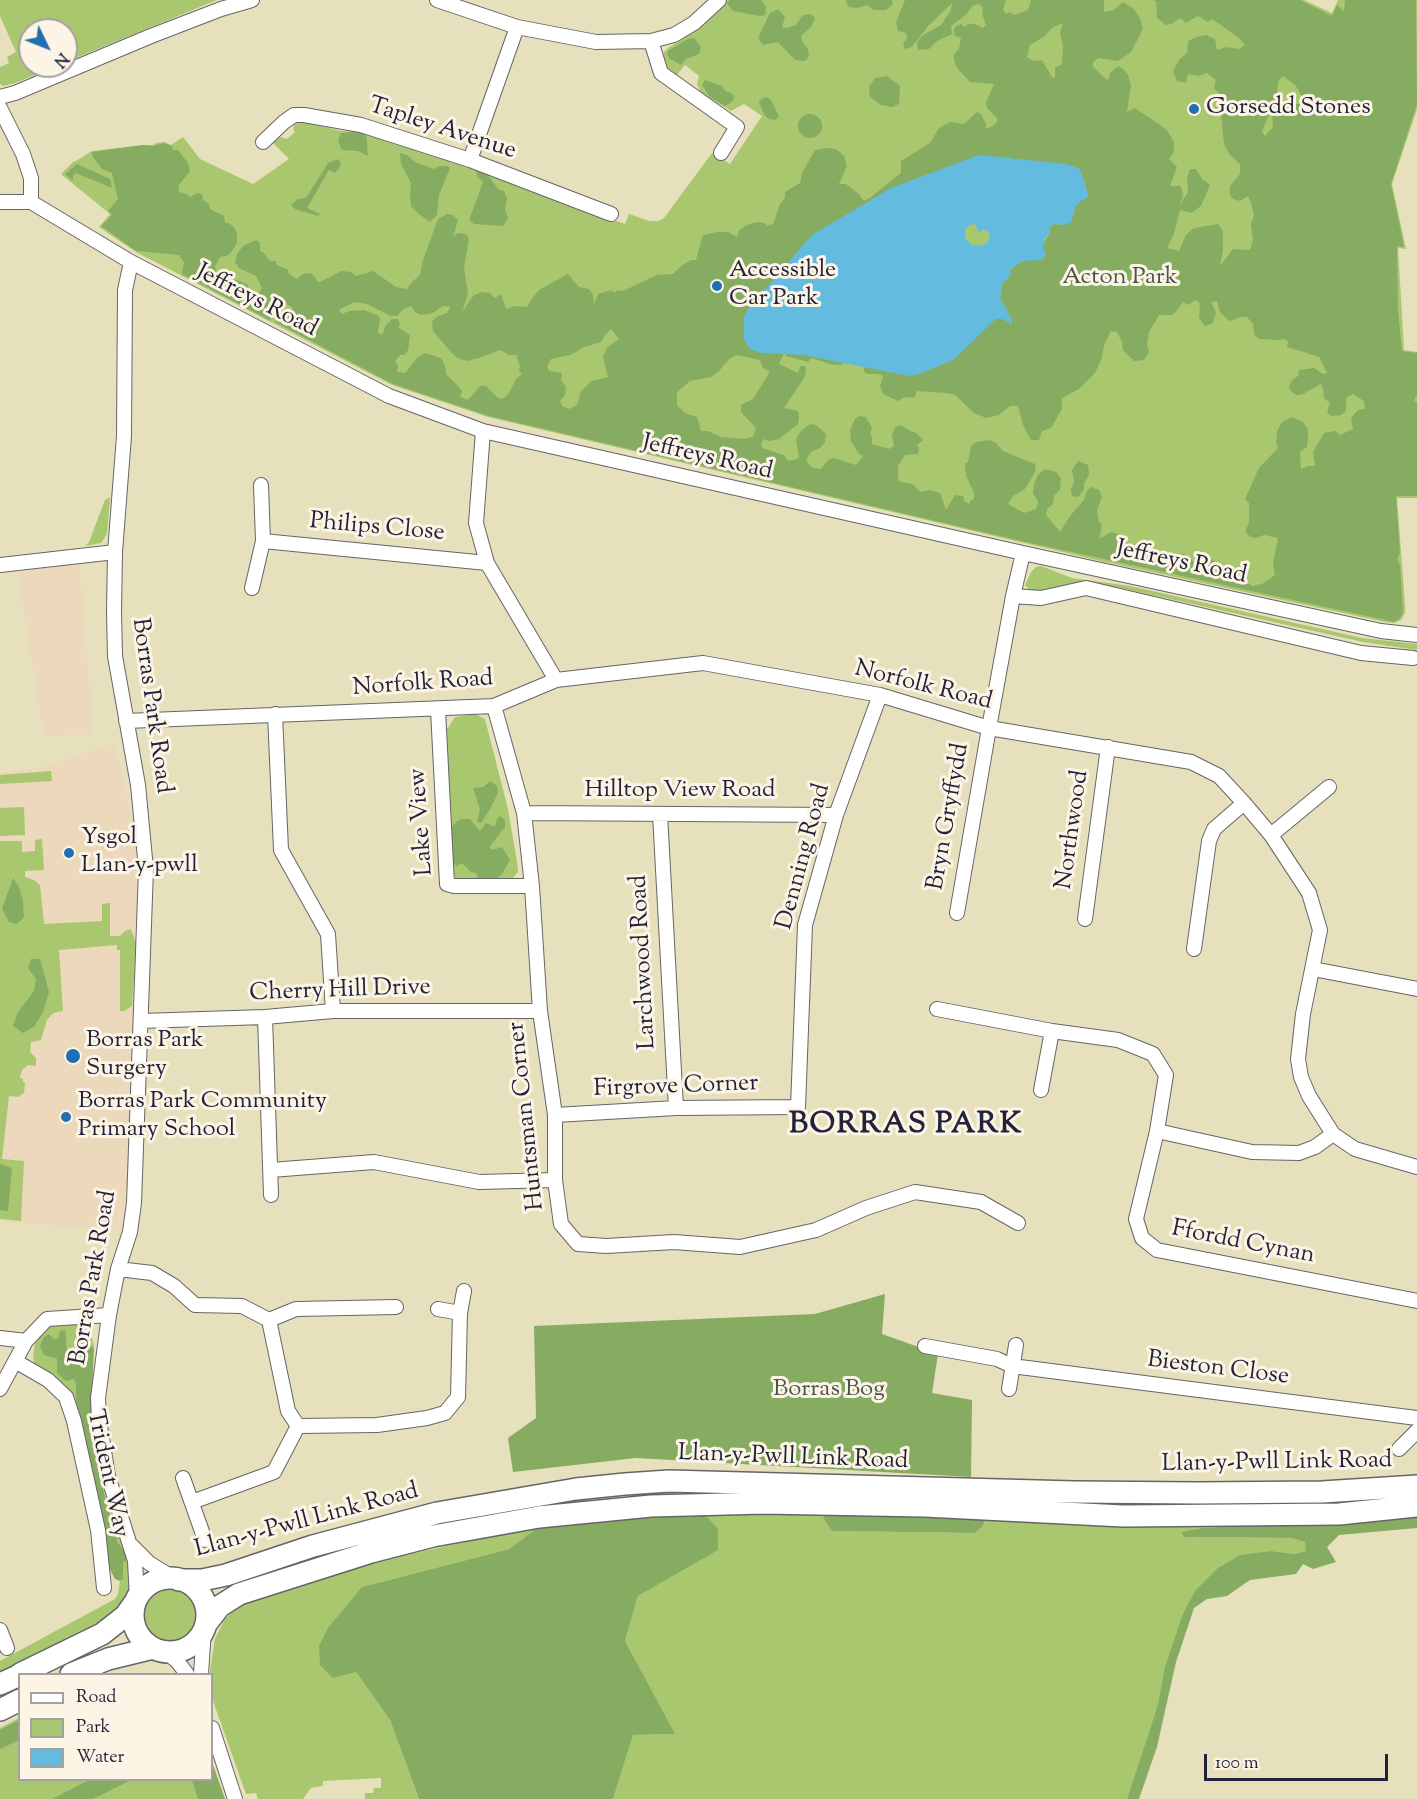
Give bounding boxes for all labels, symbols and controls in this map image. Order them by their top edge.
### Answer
north arrow [18,18,78,78]
text: N [47,47,73,72]
street label: Tapley Avenue [365,93,519,167]
place label: Gorsedd Stones [1206,95,1371,123]
marker: Gorsedd Stones [1187,102,1201,116]
place label: Accessible Car Park [729,258,836,314]
street label: Jeffreys Road [190,259,322,345]
park label: Acton Park [1062,265,1178,293]
marker: Accessible Car Park [710,279,724,293]
street label: Jeffreys Road [639,430,775,488]
street label: Philips Close [308,509,446,549]
street label: Jeffreys Road [1113,536,1249,592]
street label: Borras Park Road [123,616,177,796]
street label: Norfolk Road [851,656,995,718]
street label: Norfolk Road [352,666,494,704]
street label: Bryn Gryffydd [923,741,977,893]
street label: Lake View [405,767,441,877]
street label: Northwood [1051,769,1097,891]
street label: Hilltop View Road [585,778,775,806]
street label: Denning Road [772,781,838,933]
place label: Ysgol Llan-y-pwll [81,825,198,881]
marker: Ysgol Llan-y-pwll [62,846,76,860]
street label: Larchwood Road [626,874,664,1050]
street label: Cherry Hill Drive [249,974,431,1010]
street label: Huntsman Corner [504,1020,552,1212]
place label: Borras Park Surgery [86,1028,204,1084]
marker: Borras Park Surgery [64,1047,82,1065]
street label: Firgrove Corner [593,1071,759,1105]
place label: Borras Park Community Primary School [78,1089,327,1145]
district label: BORRAS PARK [789,1109,1023,1145]
marker: Borras Park Community Primary School [59,1110,73,1124]
street label: Borras Park Road [65,1188,125,1368]
street label: Ffordd Cynan [1169,1216,1317,1272]
street label: Bieston Close [1145,1347,1291,1393]
park label: Borras Bog [773,1377,885,1405]
street label: Trident Way [78,1407,134,1541]
street label: Llan-y-Pwll Link Road [677,1441,909,1477]
street label: Llan-y-Pwll Link Road [1162,1448,1392,1480]
street label: Llan-y-Pwll Link Road [192,1478,422,1566]
legend [18,1673,213,1781]
text: Road [76,1685,116,1711]
text: Park [76,1715,110,1741]
scale bar [1207,1742,1392,1780]
text: Water [76,1745,124,1771]
text: 100 m [1215,1751,1259,1777]

